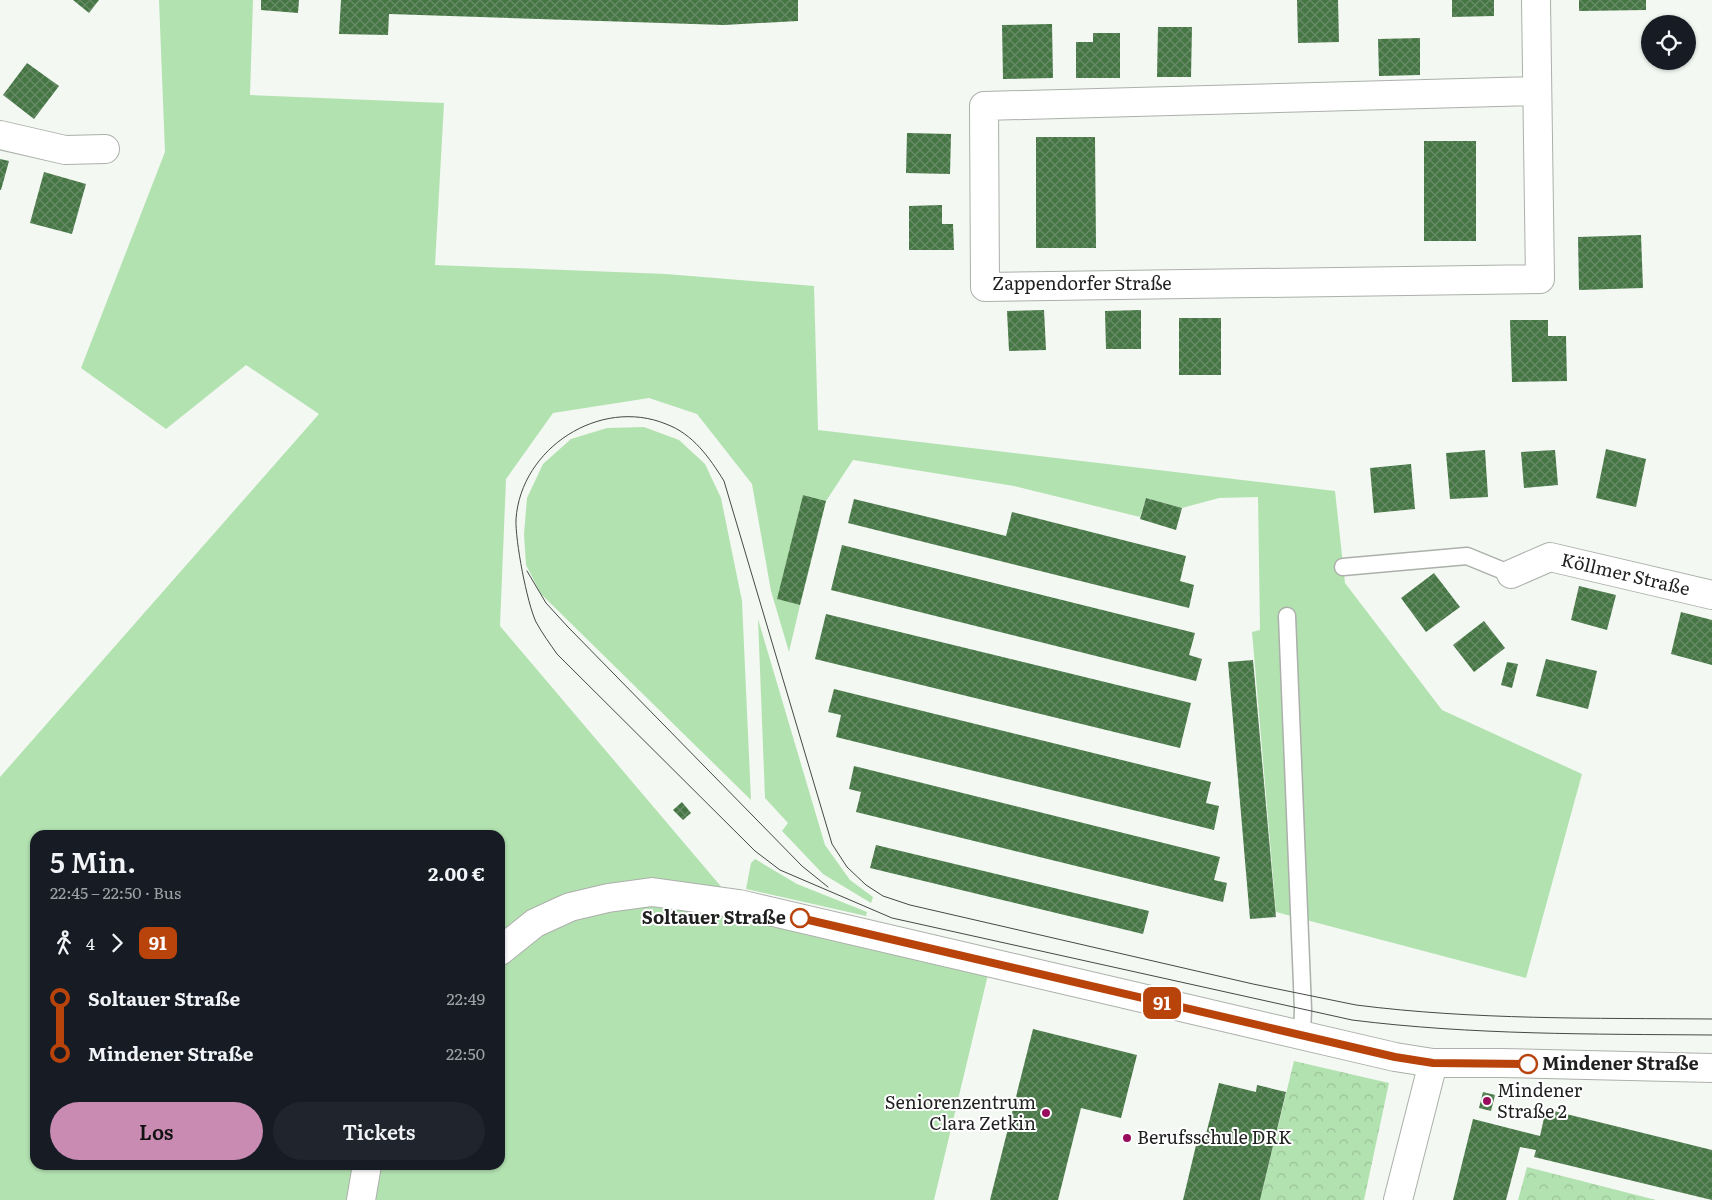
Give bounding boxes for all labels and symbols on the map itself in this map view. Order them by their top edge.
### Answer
street label: Zappendorfer Straße [992,269,1172,296]
street label: Köllmer Straße [1559,545,1693,601]
place label: Soltauer Straße [642,903,786,930]
marker: Soltauer Straße [790,908,810,928]
line badge: 91 [1140,987,1184,1019]
place label: Mindener Straße [1542,1049,1699,1076]
marker: Mindener Straße [1518,1054,1538,1074]
place label: Mindener Straße 2 [1497,1076,1583,1124]
place label: Seniorenzentrum Clara Zetkin [885,1088,1036,1136]
marker: Mindener Straße 2 [1481,1095,1493,1107]
marker: Seniorenzentrum Clara Zetkin [1040,1107,1052,1119]
place label: Berufsschule DRK [1137,1123,1292,1150]
marker: Berufsschule DRK [1121,1132,1133,1144]

